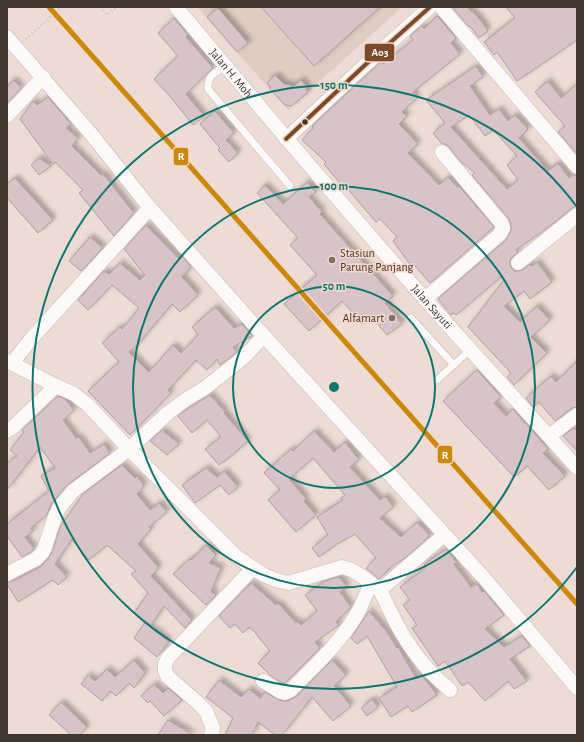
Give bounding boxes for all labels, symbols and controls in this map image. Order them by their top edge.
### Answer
line badge: A03 [364,43,395,62]
street label: Jalan H. Moh [207,46,255,100]
text: A03 [371,47,389,58]
text: 150 m [320,79,348,91]
unlabelled marker [300,117,310,127]
line badge: R [173,147,189,166]
text: R [178,151,185,162]
text: 100 m [320,180,348,192]
place label: Stasiun Parung Panjang [340,247,414,274]
marker: Stasiun Parung Panjang [327,255,337,265]
text: 50 m [323,280,346,292]
street label: Jalan Sayuti [409,282,454,331]
place label: Alfamart [342,312,384,324]
marker: Alfamart [387,313,397,323]
centre of rings [327,380,341,394]
line badge: R [437,445,453,464]
text: R [442,450,449,461]

